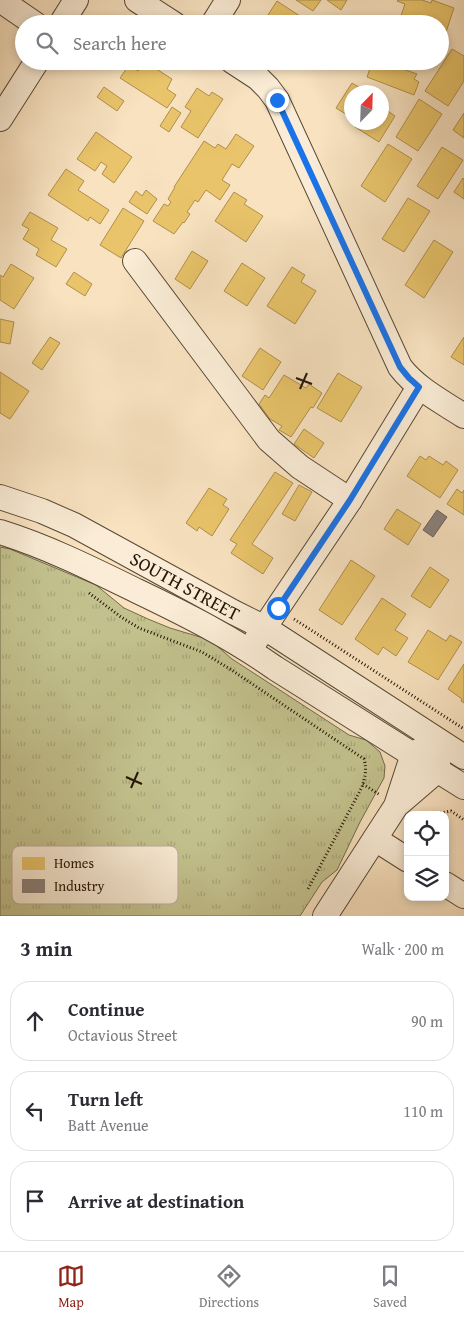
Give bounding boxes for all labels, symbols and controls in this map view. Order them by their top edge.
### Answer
search box [15,15,449,70]
icon: search [33,29,61,57]
text: Search here [73,29,167,57]
north arrow [344,85,389,130]
route end [266,89,289,112]
street label: SOUTH STREET [125,544,245,628]
route start [267,597,290,620]
map controls [404,811,449,901]
button: locate [404,811,449,856]
legend [12,846,178,904]
text: Homes [54,853,94,873]
button: layers [404,856,449,901]
text: Industry [54,876,104,896]
text: 3 min [20,933,72,964]
text: Walk · 200 m [361,937,444,961]
text: Continue [68,995,145,1023]
icon: ahead [21,1007,49,1035]
text: 90 m [411,1009,443,1033]
text: Octavious Street [68,1023,177,1047]
text: Turn left [68,1085,143,1113]
icon: left [21,1097,49,1125]
text: 110 m [403,1099,443,1123]
text: Batt Avenue [68,1113,149,1137]
icon: arrive [21,1187,49,1215]
text: Arrive at destination [68,1187,244,1215]
tab: Map [57,1262,85,1312]
tab: Directions [199,1262,259,1312]
tab: Saved [373,1262,407,1312]

